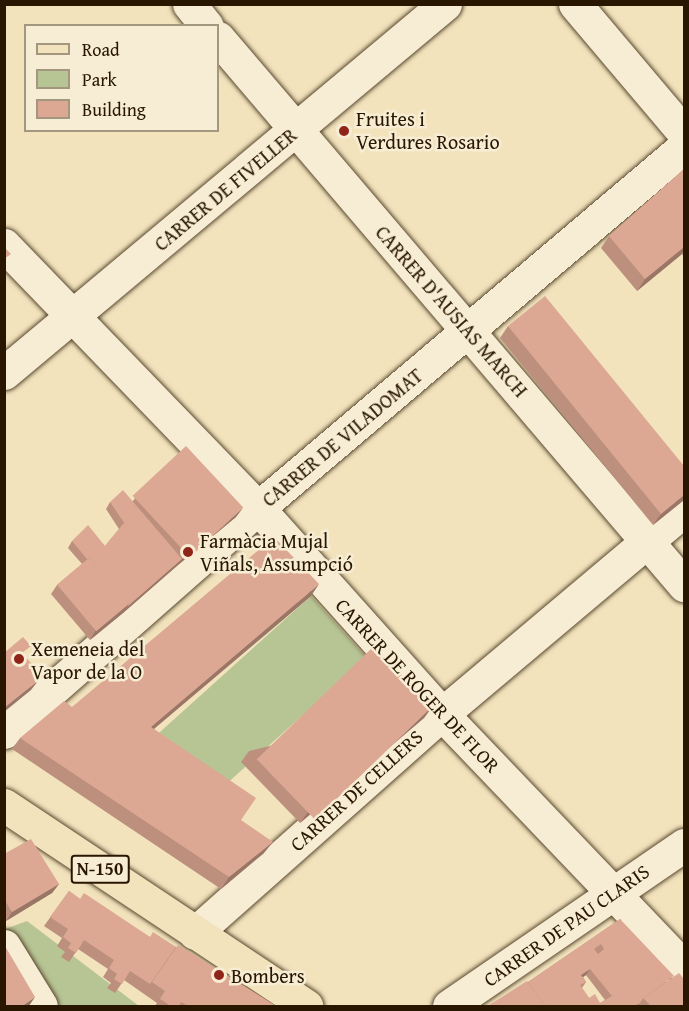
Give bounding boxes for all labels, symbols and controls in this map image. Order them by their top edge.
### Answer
legend [24,24,219,132]
text: Road [82,36,120,63]
text: Park [82,66,117,93]
text: Building [82,96,146,123]
place label: Fruites i Verdures Rosario [356,107,500,154]
street label: CARRER DE FIVELLER [149,122,301,256]
marker: Fruites i Verdures Rosario [337,124,351,138]
street label: CARRER D'AUSIAS MARCH [371,220,533,402]
street label: CARRER DE VILADOMAT [257,363,427,511]
place label: Farmàcia Mujal Viñals, Assumpció [200,528,353,575]
marker: Farmàcia Mujal Viñals, Assumpció [181,545,195,559]
street label: CARRER DE ROGER DE FLOR [331,593,505,777]
place label: Xemeneia del Vapor de la O [31,636,144,683]
marker: Xemeneia del Vapor de la O [12,652,26,666]
street label: CARRER DE CELLERS [285,724,427,856]
road number: N-150 [70,854,130,884]
street label: CARRER DE PAU CLARIS [479,859,653,991]
place label: Bombers [231,963,305,987]
marker: Bombers [212,968,226,982]

